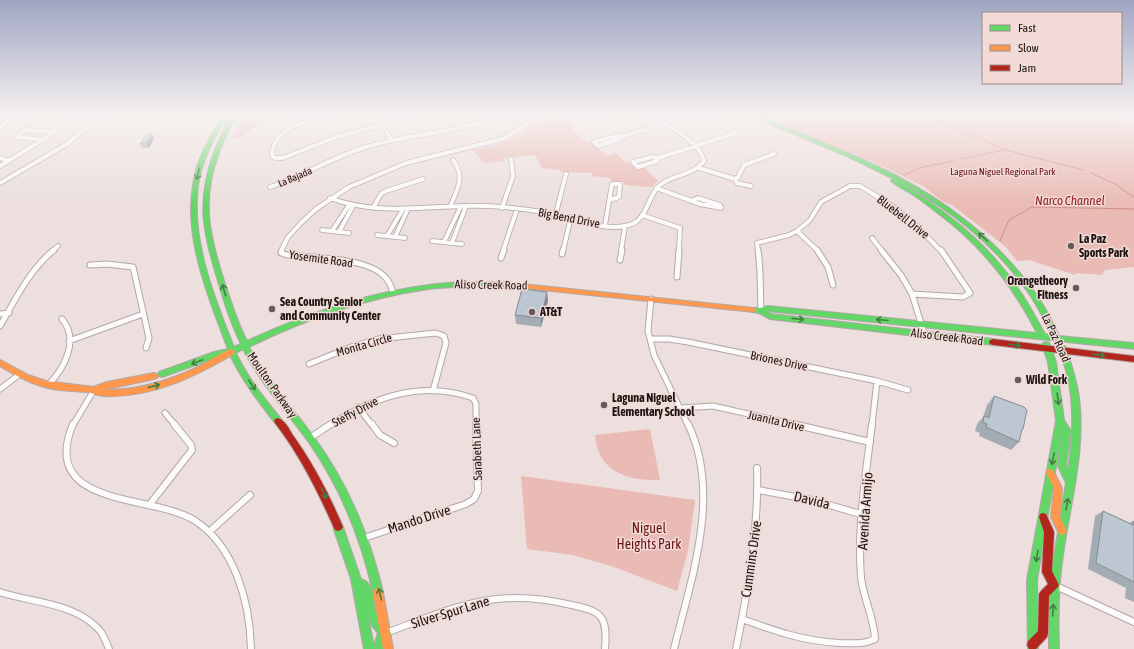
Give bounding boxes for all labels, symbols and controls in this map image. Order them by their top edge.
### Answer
legend [982,12,1122,84]
text: Fast [1018,21,1036,35]
text: Slow [1018,41,1039,55]
text: Jam [1018,61,1036,75]
street label: La Bajada [276,165,314,189]
park label: Laguna Niguel Regional Park [950,166,1056,177]
one-way arrow [193,167,201,180]
street label: Bluebell Drive [874,192,932,242]
water label: Narco Channel [1035,193,1105,208]
street label: Big Bend Drive [537,205,601,231]
place label: La Paz Sports Park [1079,232,1129,260]
one-way arrow [978,233,988,242]
marker: La Paz Sports Park [1066,241,1076,251]
street label: Yosemite Road [288,248,354,270]
place label: Orangetheory Fitness [1007,274,1069,302]
street label: Aliso Creek Road [454,277,528,293]
one-way arrow [220,283,227,296]
marker: Orangetheory Fitness [1071,283,1081,293]
place label: Sea Country Senior and Community Center [280,295,381,323]
marker: Sea Country Senior and Community Center [267,304,277,314]
place label: AT&T [539,305,563,319]
marker: AT&T [527,307,537,317]
street label: La Paz Road [1039,311,1073,365]
one-way arrow [791,316,804,323]
one-way arrow [876,317,889,324]
street label: Aliso Creek Road [910,326,984,348]
street label: Monita Circle [334,330,394,360]
one-way arrow [1008,341,1021,349]
street label: Briones Drive [749,348,809,374]
street label: Moulton Parkway [244,350,300,420]
one-way arrow [1092,351,1105,359]
one-way arrow [191,359,203,367]
place label: Wild Fork [1025,373,1068,387]
marker: Wild Fork [1013,375,1023,385]
one-way arrow [247,380,256,391]
one-way arrow [147,381,160,389]
place label: Laguna Niguel Elementary School [612,391,695,419]
one-way arrow [1054,392,1062,405]
street label: Steffy Drive [330,394,380,430]
marker: Laguna Niguel Elementary School [599,400,609,410]
street label: Juanita Drive [746,408,806,434]
street label: Sarabeth Lane [469,417,485,481]
one-way arrow [1049,452,1057,465]
street label: Avenida Armijo [854,472,876,550]
one-way arrow [321,487,328,499]
street label: Davida [792,488,832,512]
one-way arrow [1063,498,1071,511]
street label: Mando Drive [386,501,452,537]
park label: Niguel Heights Park [617,520,681,552]
street label: Cummins Drive [738,520,764,598]
one-way arrow [1032,549,1040,562]
one-way arrow [375,588,383,601]
street label: Silver Spur Lane [409,592,491,632]
one-way arrow [1049,604,1056,617]

